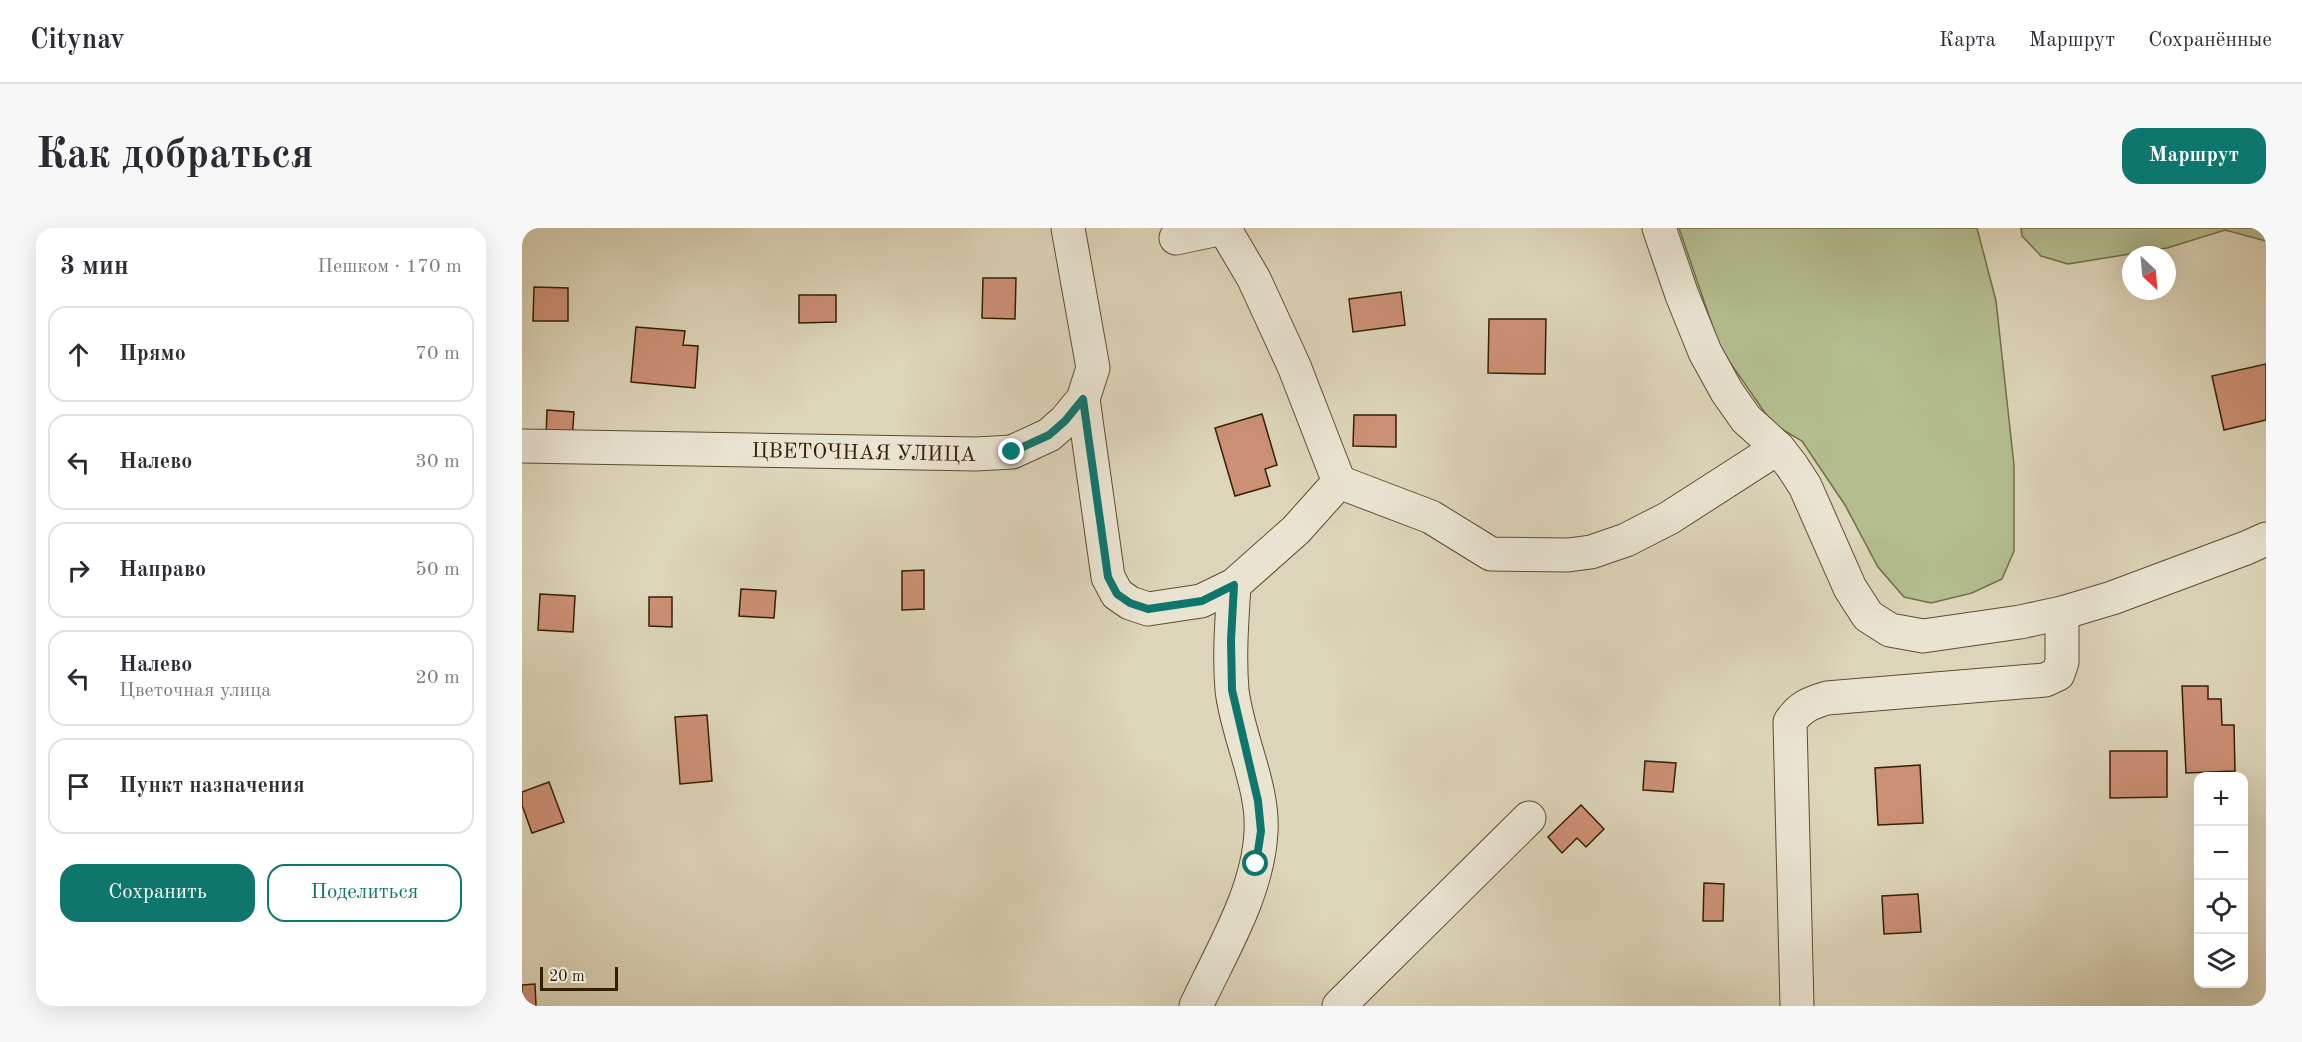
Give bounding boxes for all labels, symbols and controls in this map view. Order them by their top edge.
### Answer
text: Citynav [30,27,125,55]
text: Карта [1939,30,1996,51]
text: Маршрут [2029,30,2115,51]
text: Сохранённые [2148,30,2272,51]
button: Маршрут [2122,128,2266,184]
text: Как добраться [36,135,313,177]
north arrow [2122,246,2176,300]
text: 3 мин [60,254,129,280]
text: Пешком · 170 m [317,257,462,277]
icon: ahead [62,338,95,371]
text: Прямо [119,343,186,365]
text: 70 m [415,344,460,364]
route end [998,438,1024,464]
street label: ЦВЕТОЧНАЯ УЛИЦА [751,441,976,466]
icon: left [62,446,95,479]
text: Налево [119,451,192,473]
text: 30 m [415,452,460,472]
icon: right [62,554,95,587]
text: Направо [119,559,206,581]
text: 50 m [415,560,460,580]
text: Налево [119,654,192,676]
icon: left [62,662,95,695]
text: 20 m [415,668,460,688]
text: Цветочная улица [119,681,271,701]
icon: arrive [62,770,95,803]
map controls [2194,772,2248,988]
button: + [2194,772,2248,826]
text: Пункт назначения [119,775,305,797]
button: − [2194,826,2248,880]
route start [1242,850,1268,876]
button: Сохранить [60,864,255,922]
button: Поделиться [267,864,462,922]
button: locate [2194,880,2248,934]
button: layers [2194,934,2248,988]
scale bar [540,964,618,992]
text: 20 m [549,969,585,985]

